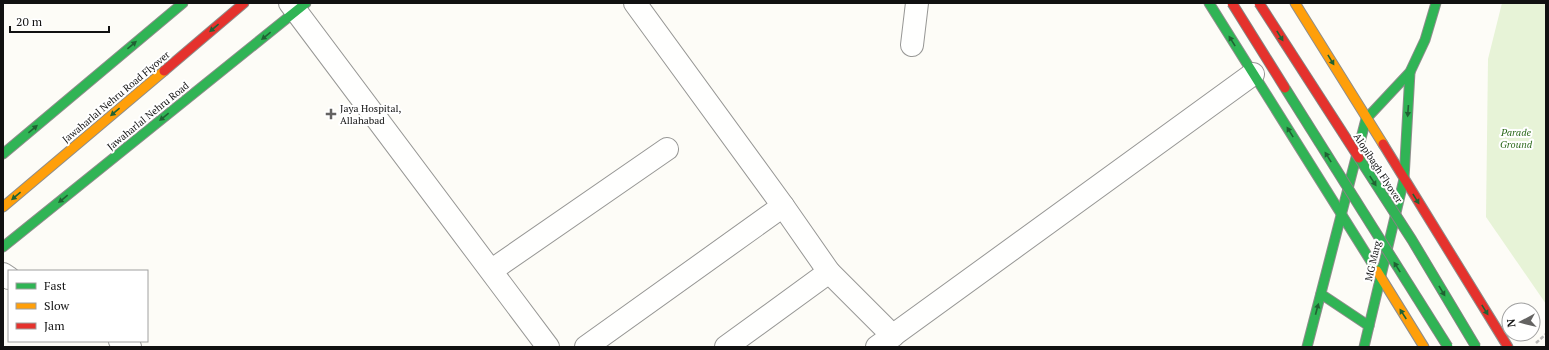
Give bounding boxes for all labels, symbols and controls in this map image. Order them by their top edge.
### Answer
scale bar [10,8,109,34]
text: 20 m [16,14,43,29]
one-way arrow [209,24,220,33]
one-way arrow [1276,31,1284,41]
one-way arrow [260,32,271,41]
one-way arrow [1229,35,1236,46]
one-way arrow [127,40,138,49]
street label: Jawaharlal Nehru Road Flyover [60,49,172,145]
one-way arrow [1327,54,1334,66]
street label: Jawaharlal Nehru Road [105,79,191,153]
place label: Jaya Hospital, Allahabad [340,102,402,127]
one-way arrow [1404,105,1411,117]
one-way arrow [110,108,120,117]
marker: Jaya Hospital, Allahabad [325,108,337,120]
one-way arrow [159,113,170,122]
one-way arrow [27,124,38,133]
park label: Parade Ground [1500,126,1533,151]
one-way arrow [1286,127,1294,137]
street label: Alopibagh Flyover [1351,131,1405,205]
one-way arrow [1325,151,1332,163]
one-way arrow [1369,176,1377,186]
one-way arrow [10,192,21,201]
one-way arrow [57,194,68,203]
one-way arrow [1413,194,1420,205]
street label: MG Marg [1362,239,1384,282]
one-way arrow [1394,261,1401,273]
legend [8,270,148,342]
text: Fast [44,278,67,293]
one-way arrow [1439,285,1446,297]
text: Slow [44,298,70,313]
north arrow [1501,302,1541,342]
one-way arrow [1314,303,1320,315]
one-way arrow [1481,305,1489,315]
one-way arrow [1399,309,1407,319]
text: Jam [44,318,65,333]
text: N [1504,318,1519,328]

